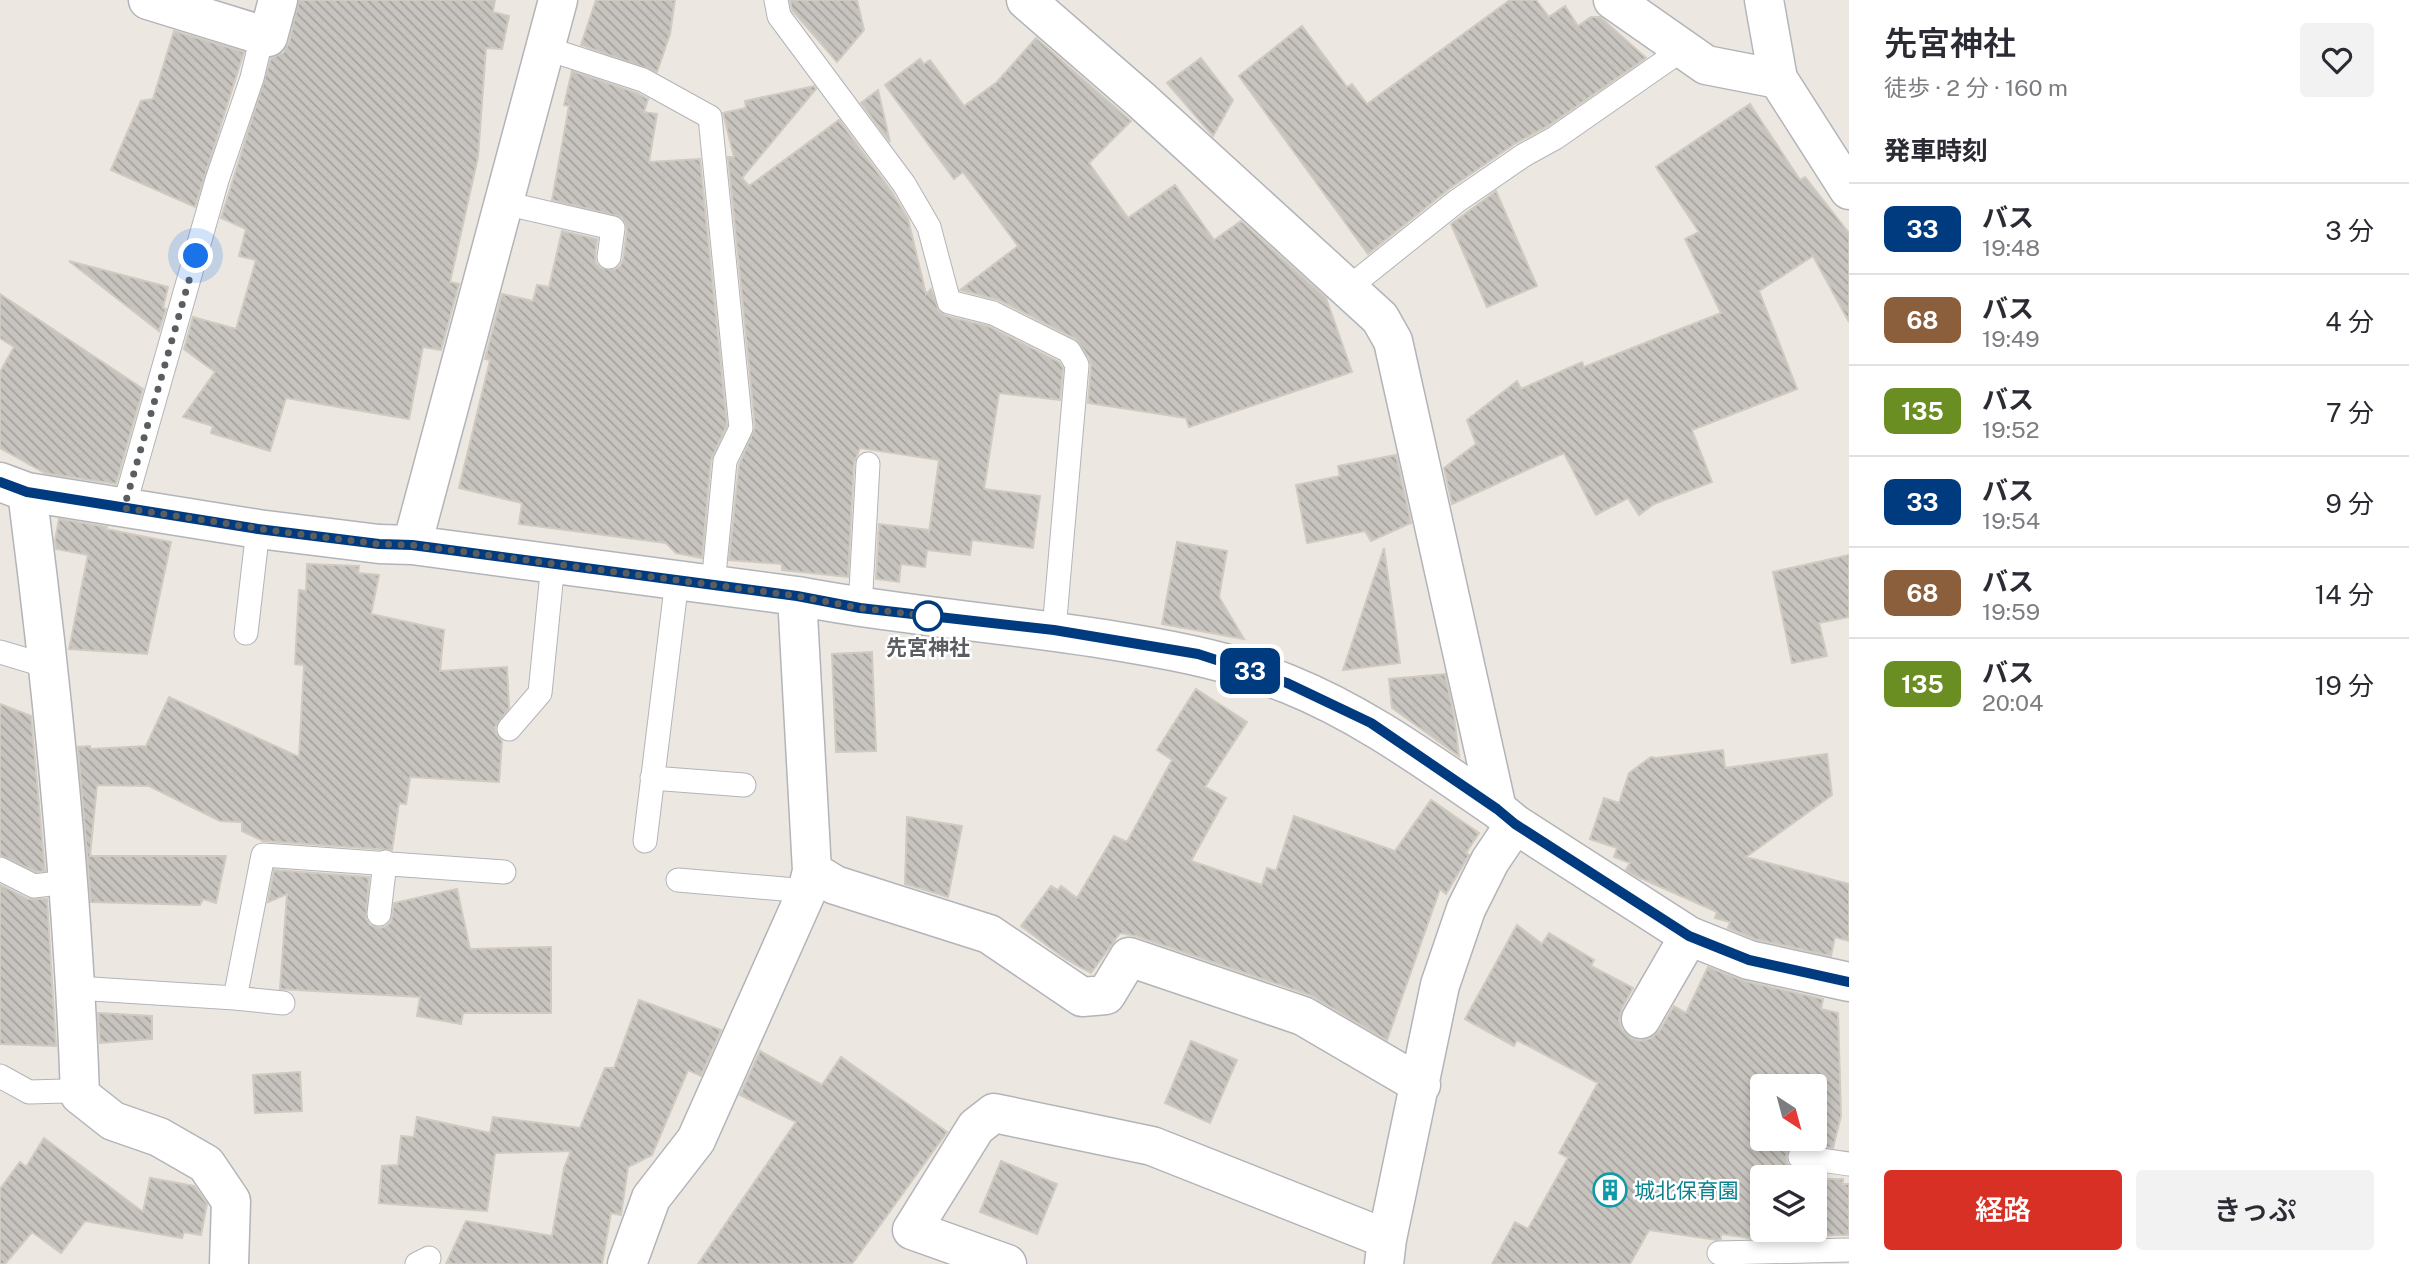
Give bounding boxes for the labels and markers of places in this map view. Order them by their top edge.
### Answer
marker: 先宮神社 [913,601,943,631]
place label: 先宮神社 [886,635,970,660]
building icon: 城北保育園 [1591,1171,1629,1209]
place label: 城北保育園 [1634,1178,1739,1203]

